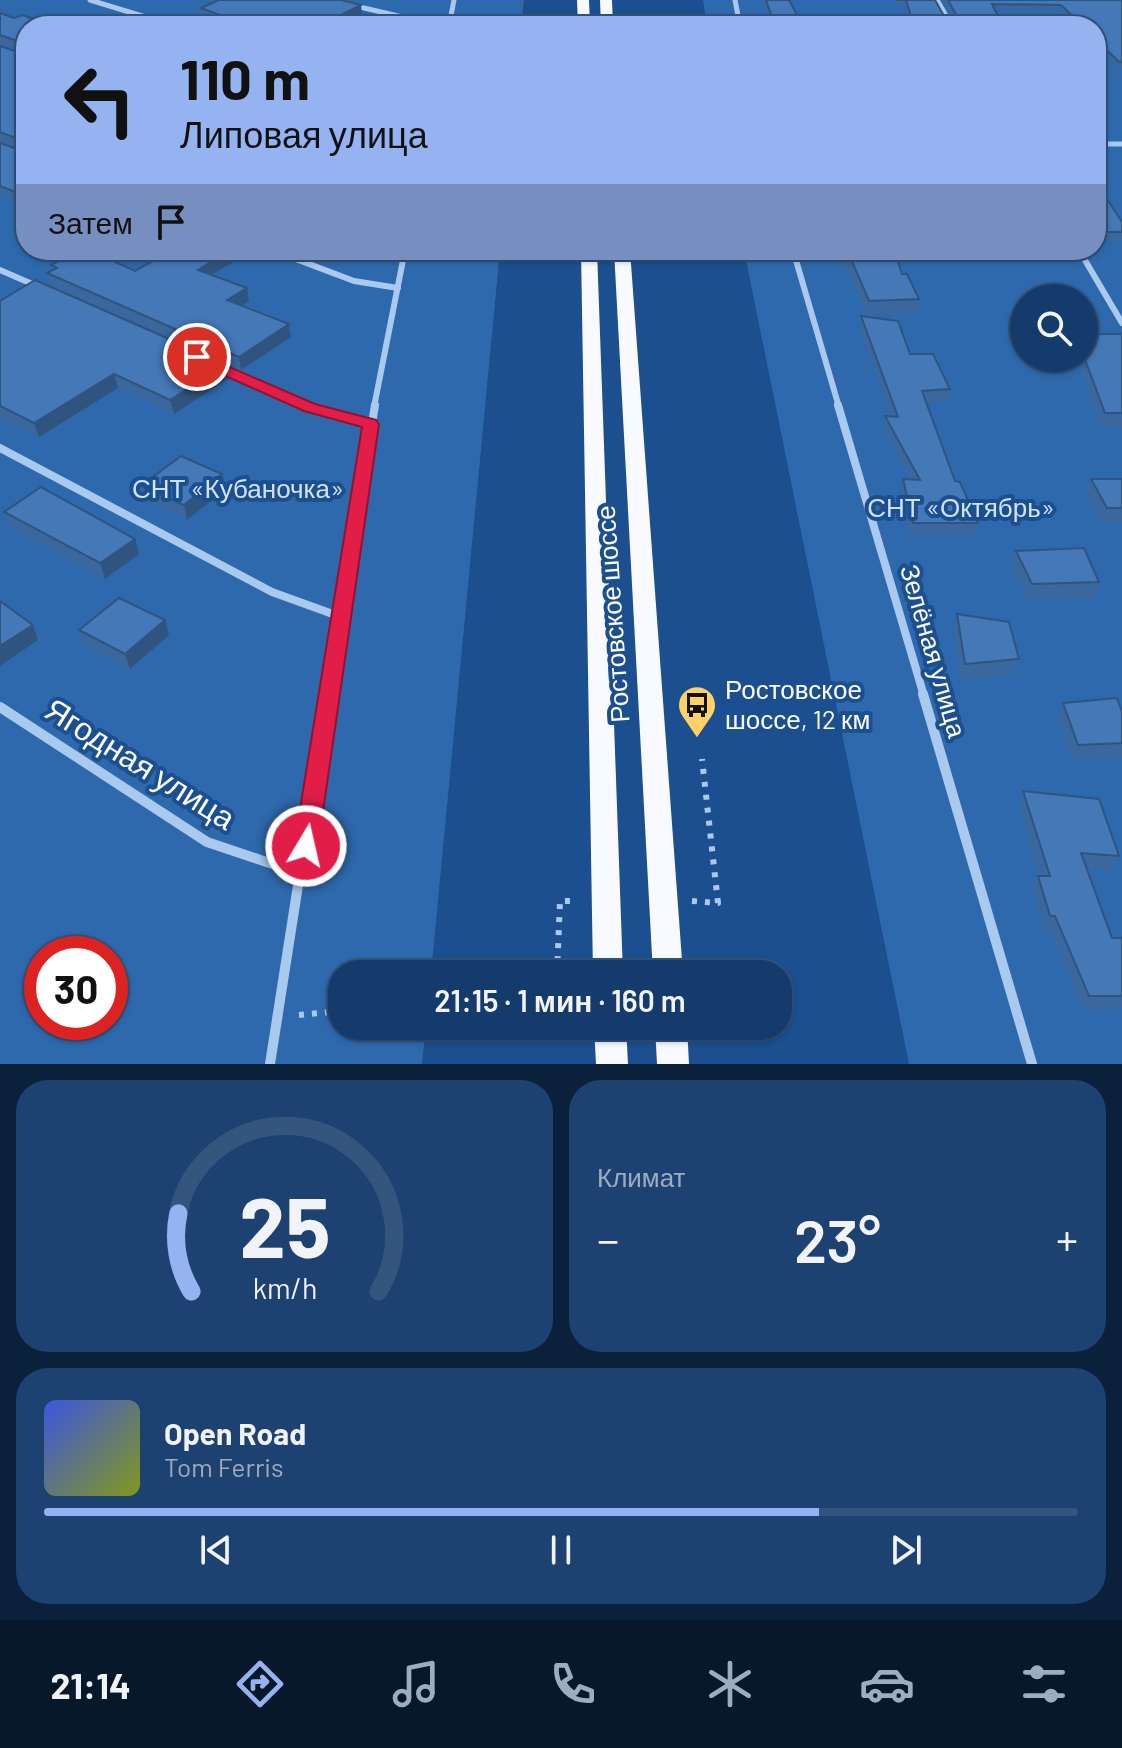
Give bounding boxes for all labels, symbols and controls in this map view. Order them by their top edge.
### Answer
text: 110 m [180,44,310,111]
icon: left [48,48,152,152]
text: Липовая улица [180,112,428,155]
icon: arrive [149,200,193,244]
text: Затем [48,204,133,240]
map controls [1010,284,1098,372]
button: search [1010,284,1098,372]
pin [163,323,231,391]
icon: arrive [175,335,219,379]
park label: СНТ «Кубаночка» [132,472,344,503]
park label: СНТ «Октябрь» [867,491,1055,522]
street label: Ростовское шоссе [588,504,635,724]
street label: Зелёная улица [895,561,974,741]
place label: Ростовское шоссе, 12 км [725,673,870,734]
bus stop icon: Ростовское шоссе, 12 км [676,684,718,739]
street label: Ягодная улица [38,689,243,837]
position arrow [264,804,348,888]
speed limit sign: 30 [24,936,128,1040]
text: 21:15 · 1 мин · 160 m [434,982,686,1018]
text: Климат [597,1161,686,1192]
text: 25 [239,1175,330,1275]
text: 23° [794,1203,881,1275]
text: − [597,1212,619,1265]
text: + [1056,1212,1078,1265]
text: km/h [252,1270,317,1305]
text: Open Road [164,1415,306,1451]
text: Tom Ferris [164,1451,284,1482]
icon: previous [194,1528,238,1572]
icon: pause [539,1528,583,1572]
icon: next [884,1528,928,1572]
icon: directions [232,1656,288,1712]
icon: music [388,1656,444,1712]
icon: phone [545,1656,601,1712]
icon: climate [702,1656,758,1712]
icon: car [859,1656,915,1712]
icon: filters [1016,1656,1072,1712]
text: 21:14 [50,1663,131,1706]

